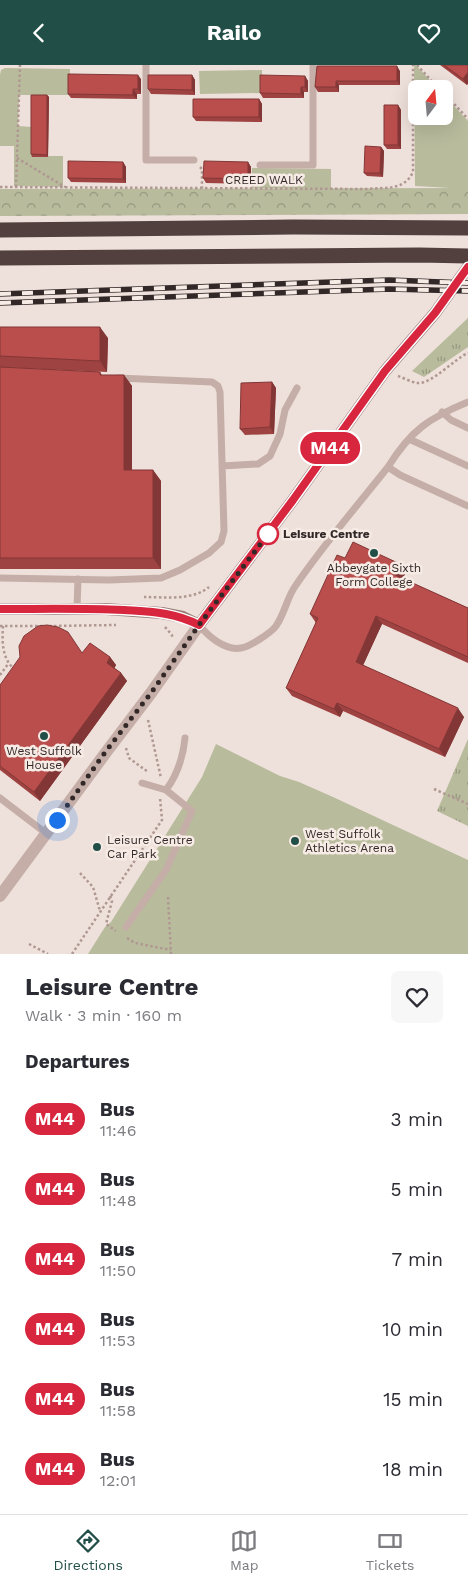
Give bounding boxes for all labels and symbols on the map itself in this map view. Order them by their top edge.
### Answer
north arrow [408,80,452,125]
street label: CREED WALK [225,173,303,187]
line badge: M44 [301,432,359,464]
marker: Leisure Centre [257,523,279,545]
place label: Leisure Centre [283,527,370,541]
marker: Abbeygate Sixth Form College [368,547,380,559]
place label: Abbeygate Sixth Form College [327,561,421,589]
marker: West Suffolk House [38,730,50,742]
place label: West Suffolk House [6,744,82,772]
your location [45,808,70,833]
place label: West Suffolk Athletics Arena [305,827,394,855]
place label: Leisure Centre Car Park [107,833,193,861]
marker: West Suffolk Athletics Arena [289,835,301,847]
marker: Leisure Centre Car Park [91,841,103,853]

